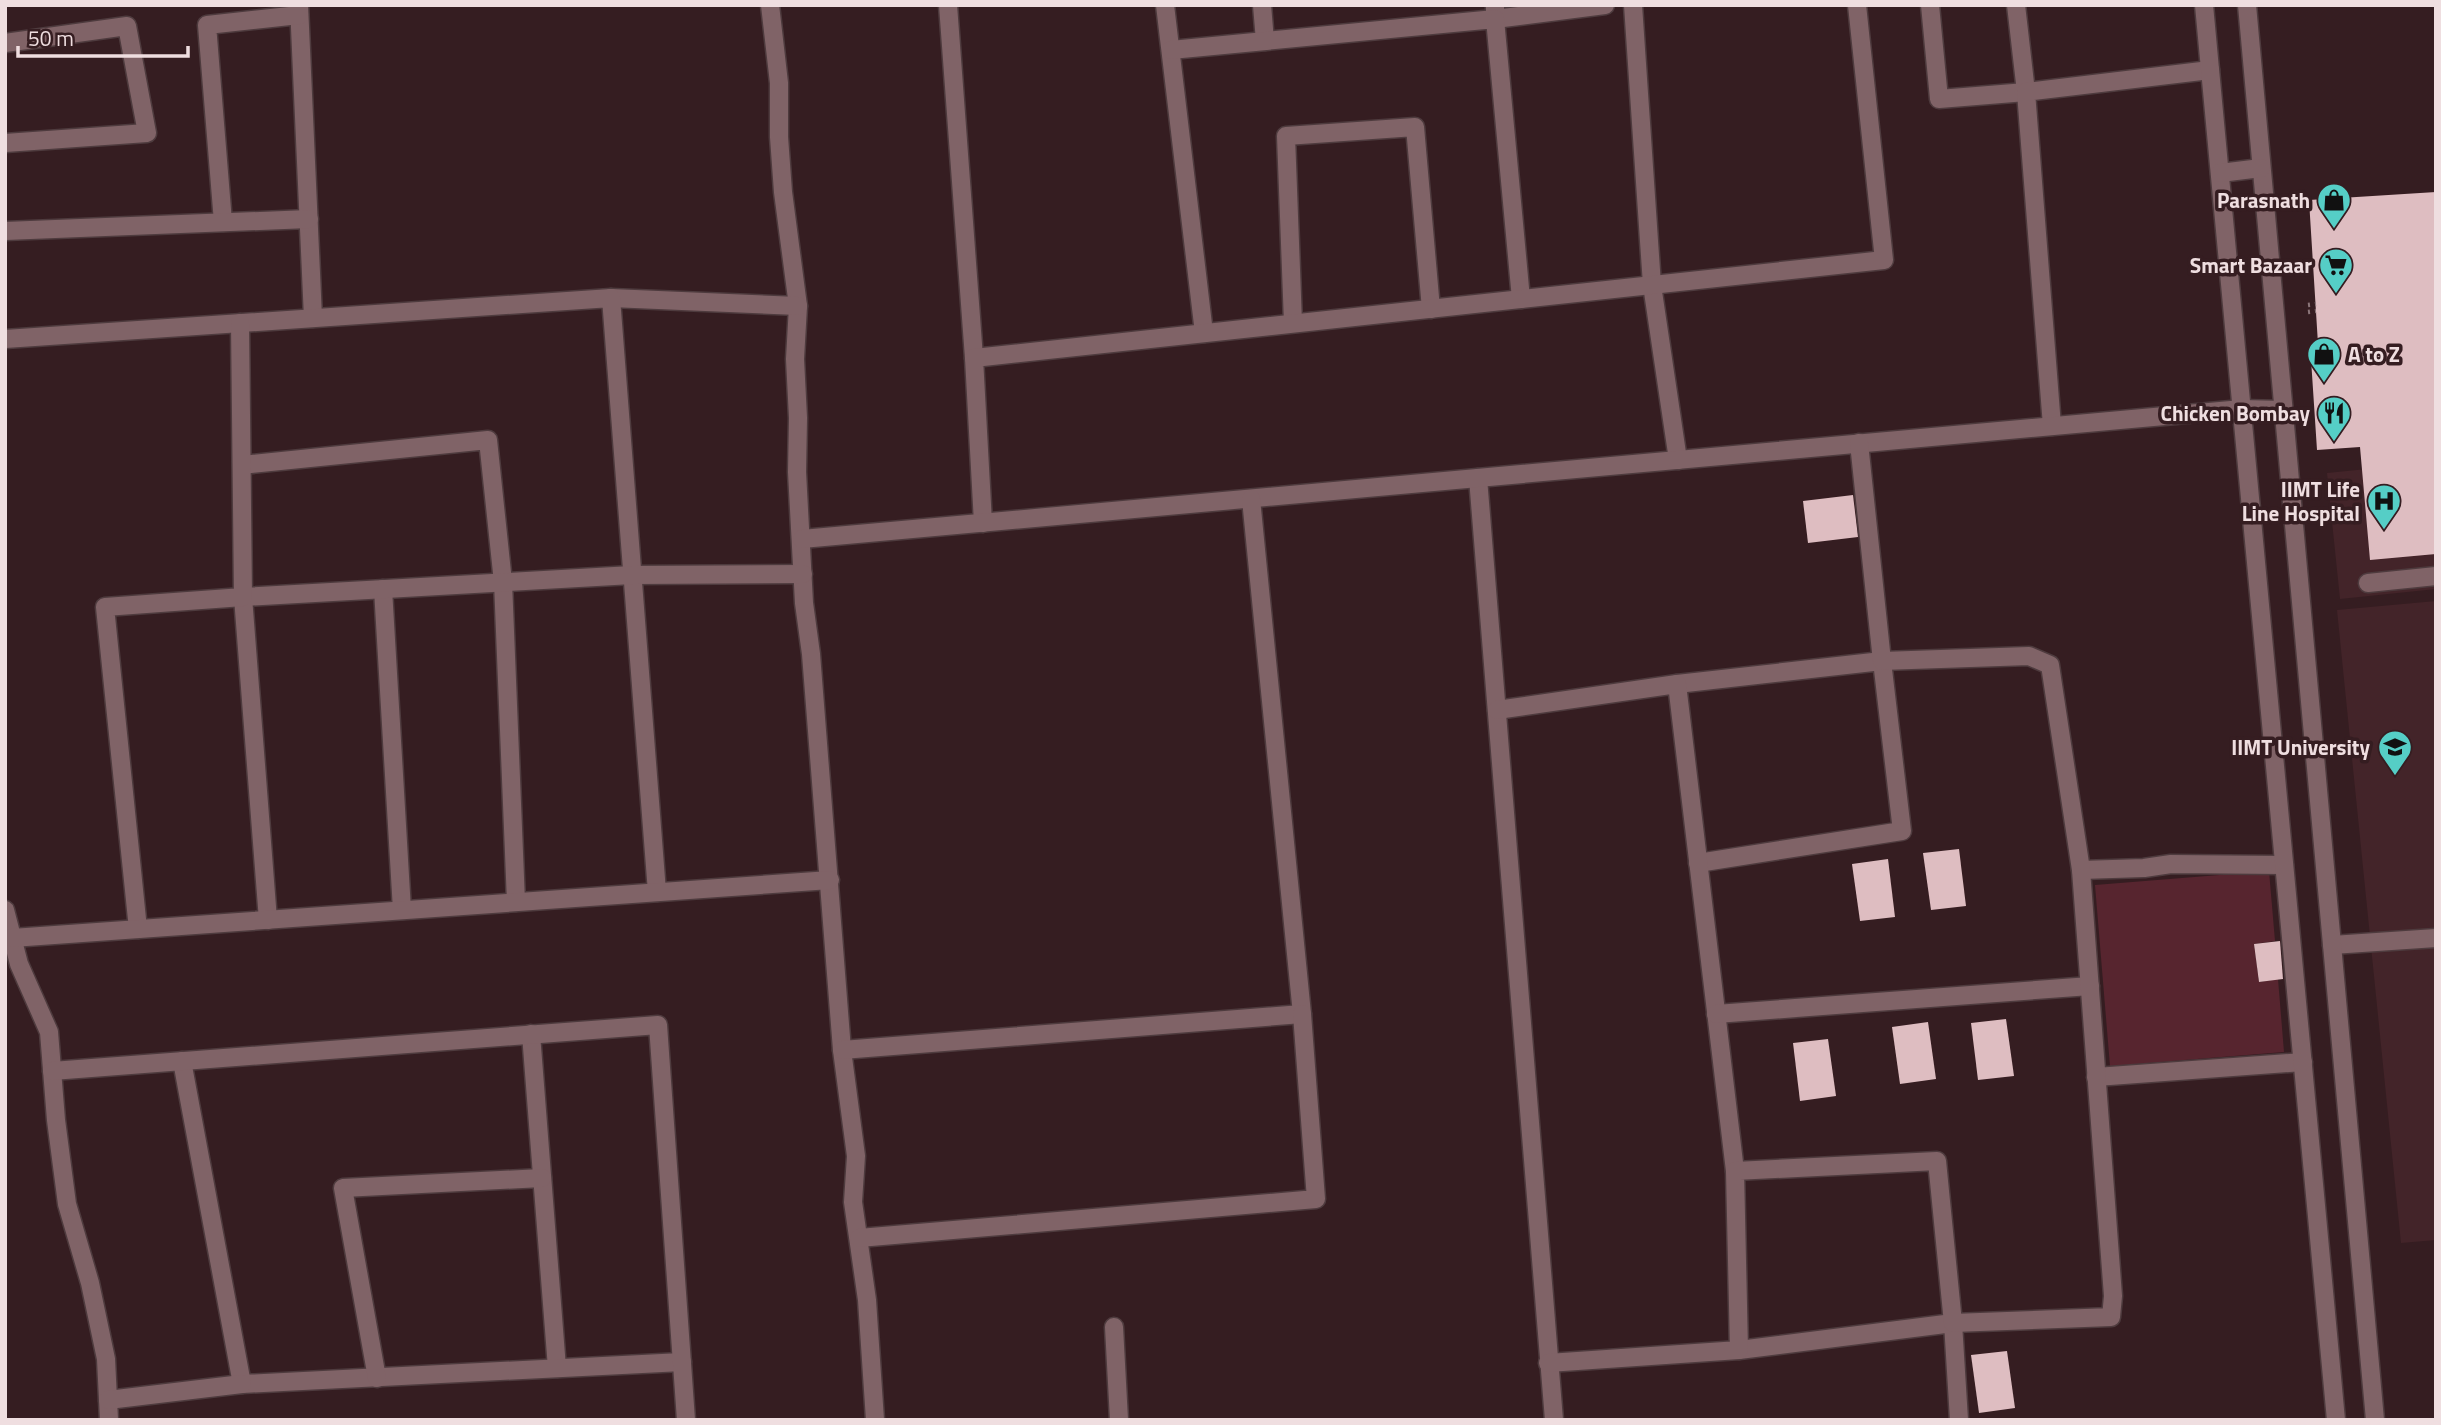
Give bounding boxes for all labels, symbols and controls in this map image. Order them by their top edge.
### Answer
scale bar [18,14,187,58]
text: 50 m [28,22,74,54]
shop icon: Parasnath [2315,181,2353,230]
place label: Parasnath [2217,184,2310,216]
supermarket icon: Smart Bazaar [2317,246,2355,295]
place label: Smart Bazaar [2190,249,2312,281]
shop icon: A to Z [2305,335,2343,384]
place label: A to Z [2348,338,2400,370]
restaurant icon: Chicken Bombay [2315,394,2353,443]
place label: Chicken Bombay [2161,397,2310,429]
place label: IIMT Life Line Hospital [2242,473,2360,529]
hospital icon: IIMT Life Line Hospital [2365,482,2403,531]
school or university icon: IIMT University [2376,728,2414,777]
place label: IIMT University [2231,731,2370,763]

